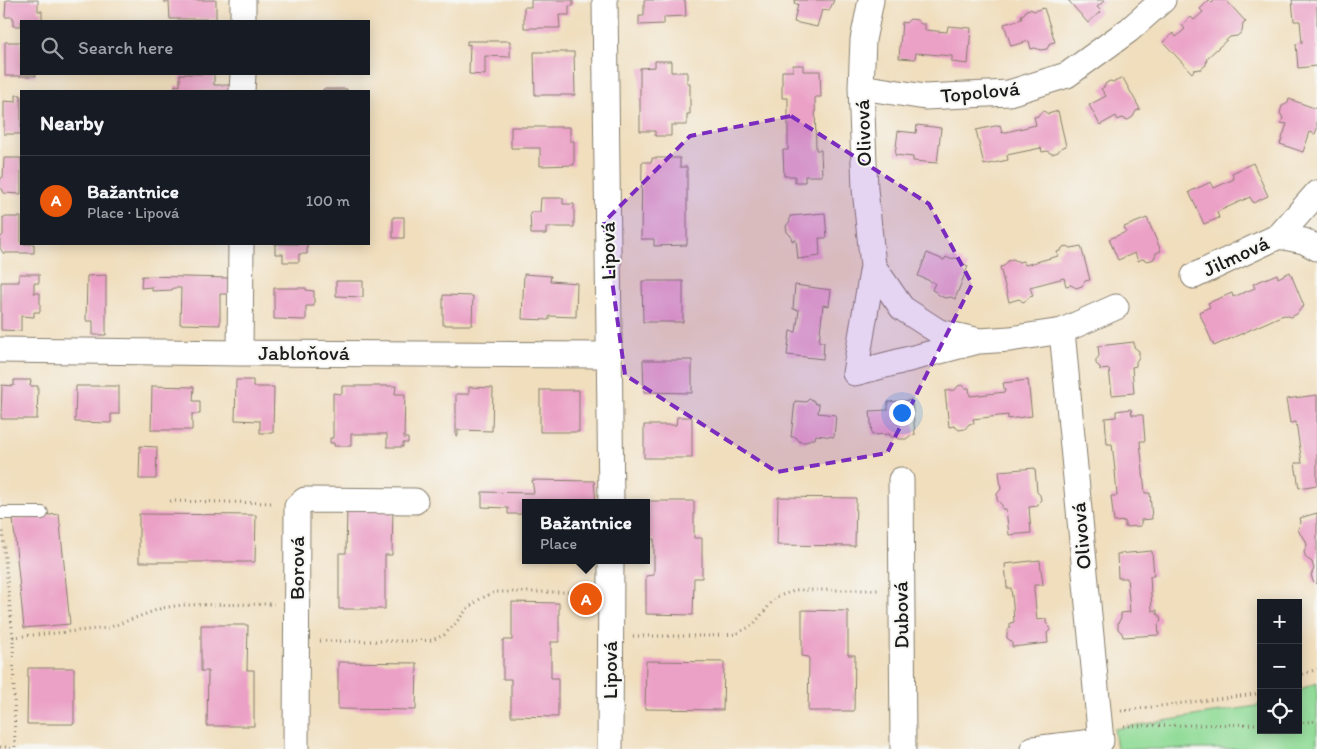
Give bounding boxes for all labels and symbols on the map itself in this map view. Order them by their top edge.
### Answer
street label: Topolová [939,75,1021,108]
street label: Olivová [849,99,876,167]
street label: Lipová [594,222,621,280]
street label: Jilmová [1199,229,1273,282]
street label: Jabloňová [258,340,350,365]
your location [889,400,915,426]
street label: Olivová [1065,501,1096,571]
street label: Borová [284,536,309,600]
pin: A [570,580,602,618]
street label: Dubová [887,581,914,649]
street label: Lipová [597,641,622,699]

